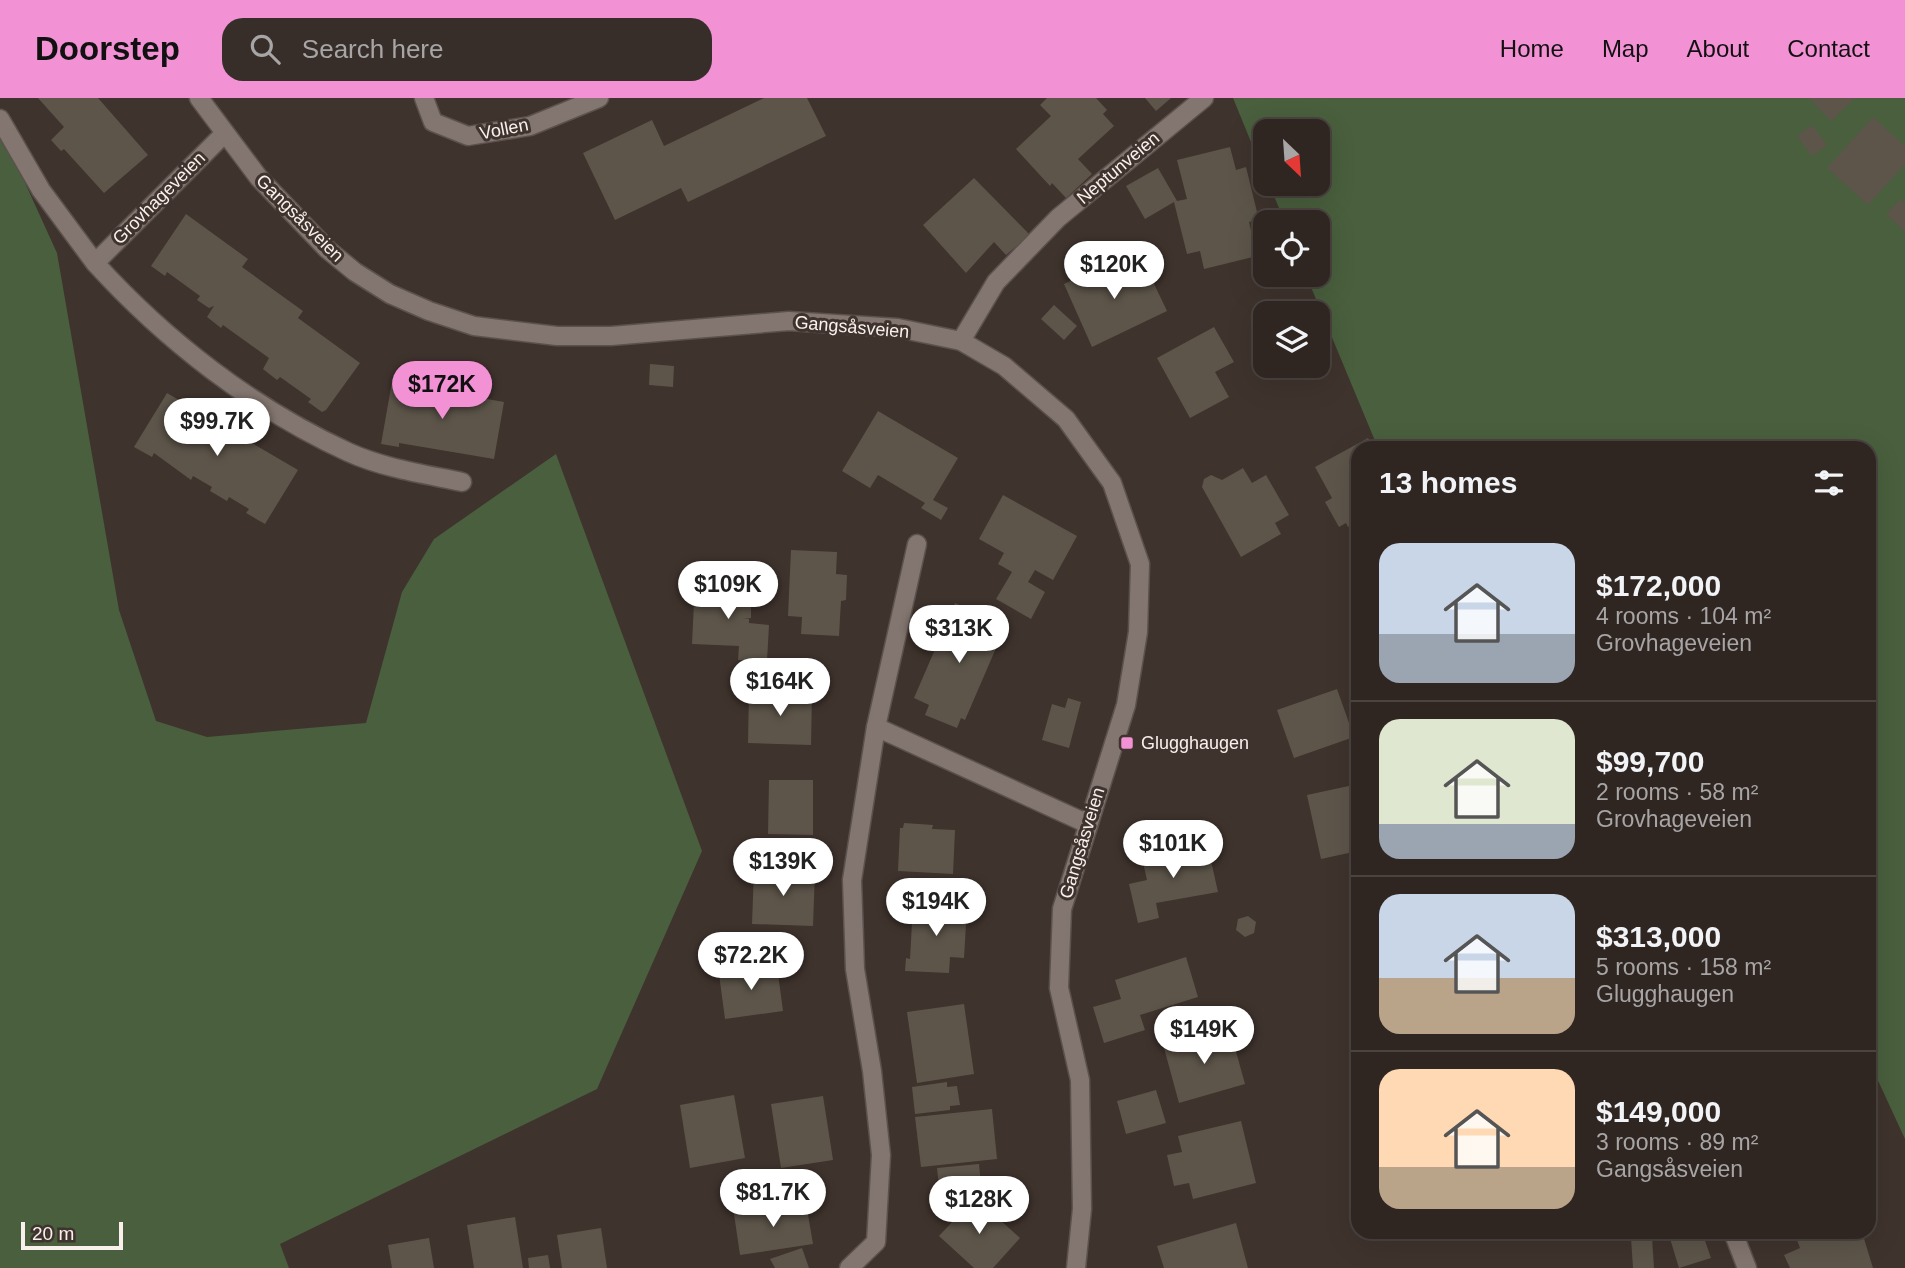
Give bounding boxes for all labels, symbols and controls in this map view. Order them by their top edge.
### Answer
search box [222,18,712,81]
text: Doorstep [35,30,180,67]
icon: search [246,30,284,68]
text: Search here [302,34,444,64]
text: Home [1500,35,1564,62]
text: Map [1602,35,1649,62]
text: About [1687,35,1749,62]
text: Contact [1787,35,1870,62]
street label: Vollen [478,115,530,143]
north arrow [1253,119,1330,196]
map controls [1253,119,1330,378]
street label: Neptunveien [1073,128,1163,208]
street label: Grovhageveien [109,148,209,248]
street label: Gangsåsveien [252,170,348,266]
button: locate [1253,210,1330,287]
pin: $120K [1065,242,1163,301]
text: $120K [1080,251,1148,277]
button: layers [1253,301,1330,378]
street label: Gangsåsveien [794,312,910,342]
pin: $172K [393,362,491,421]
text: $172K [408,371,476,397]
pin: $99.7K [160,398,274,458]
text: $99.7K [180,408,254,434]
icon: filters [1810,464,1848,502]
text: 13 homes [1379,466,1517,499]
pin: $109K [679,561,777,621]
text: $172,000 [1596,569,1721,602]
text: $109K [694,571,762,597]
icon: home [1435,571,1519,655]
text: 4 rooms · 104 m² [1596,603,1771,629]
pin: $313K [910,606,1008,665]
text: $313K [925,615,993,641]
text: Grovhageveien [1596,630,1752,656]
pin: $164K [731,658,829,718]
text: $164K [746,668,814,694]
place label: Glugghaugen [1141,733,1249,753]
marker: Glugghaugen [1119,735,1135,751]
text: $99,700 [1596,745,1704,778]
icon: home [1435,747,1519,831]
text: 2 rooms · 58 m² [1596,779,1758,805]
street label: Gangsåsveien [1056,785,1108,901]
text: Grovhageveien [1596,806,1752,832]
pin: $101K [1124,820,1222,880]
text: $101K [1139,830,1207,856]
pin: $139K [734,838,832,898]
text: $139K [749,848,817,874]
pin: $194K [887,878,985,938]
text: $194K [902,888,970,914]
text: $313,000 [1596,920,1721,953]
icon: home [1435,922,1519,1006]
pin: $72.2K [694,932,808,992]
text: $72.2K [714,942,788,968]
text: 5 rooms · 158 m² [1596,954,1771,980]
text: Glugghaugen [1596,981,1734,1007]
pin: $149K [1155,1006,1253,1066]
text: $149K [1170,1016,1238,1042]
text: $149,000 [1596,1095,1721,1128]
icon: home [1435,1097,1519,1181]
text: 3 rooms · 89 m² [1596,1129,1758,1155]
text: Gangsåsveien [1596,1156,1743,1182]
pin: $81.7K [716,1170,830,1229]
pin: $128K [930,1176,1028,1236]
text: $81.7K [736,1179,810,1205]
text: $128K [945,1186,1013,1212]
scale bar [21,1219,122,1251]
text: 20 m [32,1223,74,1244]

